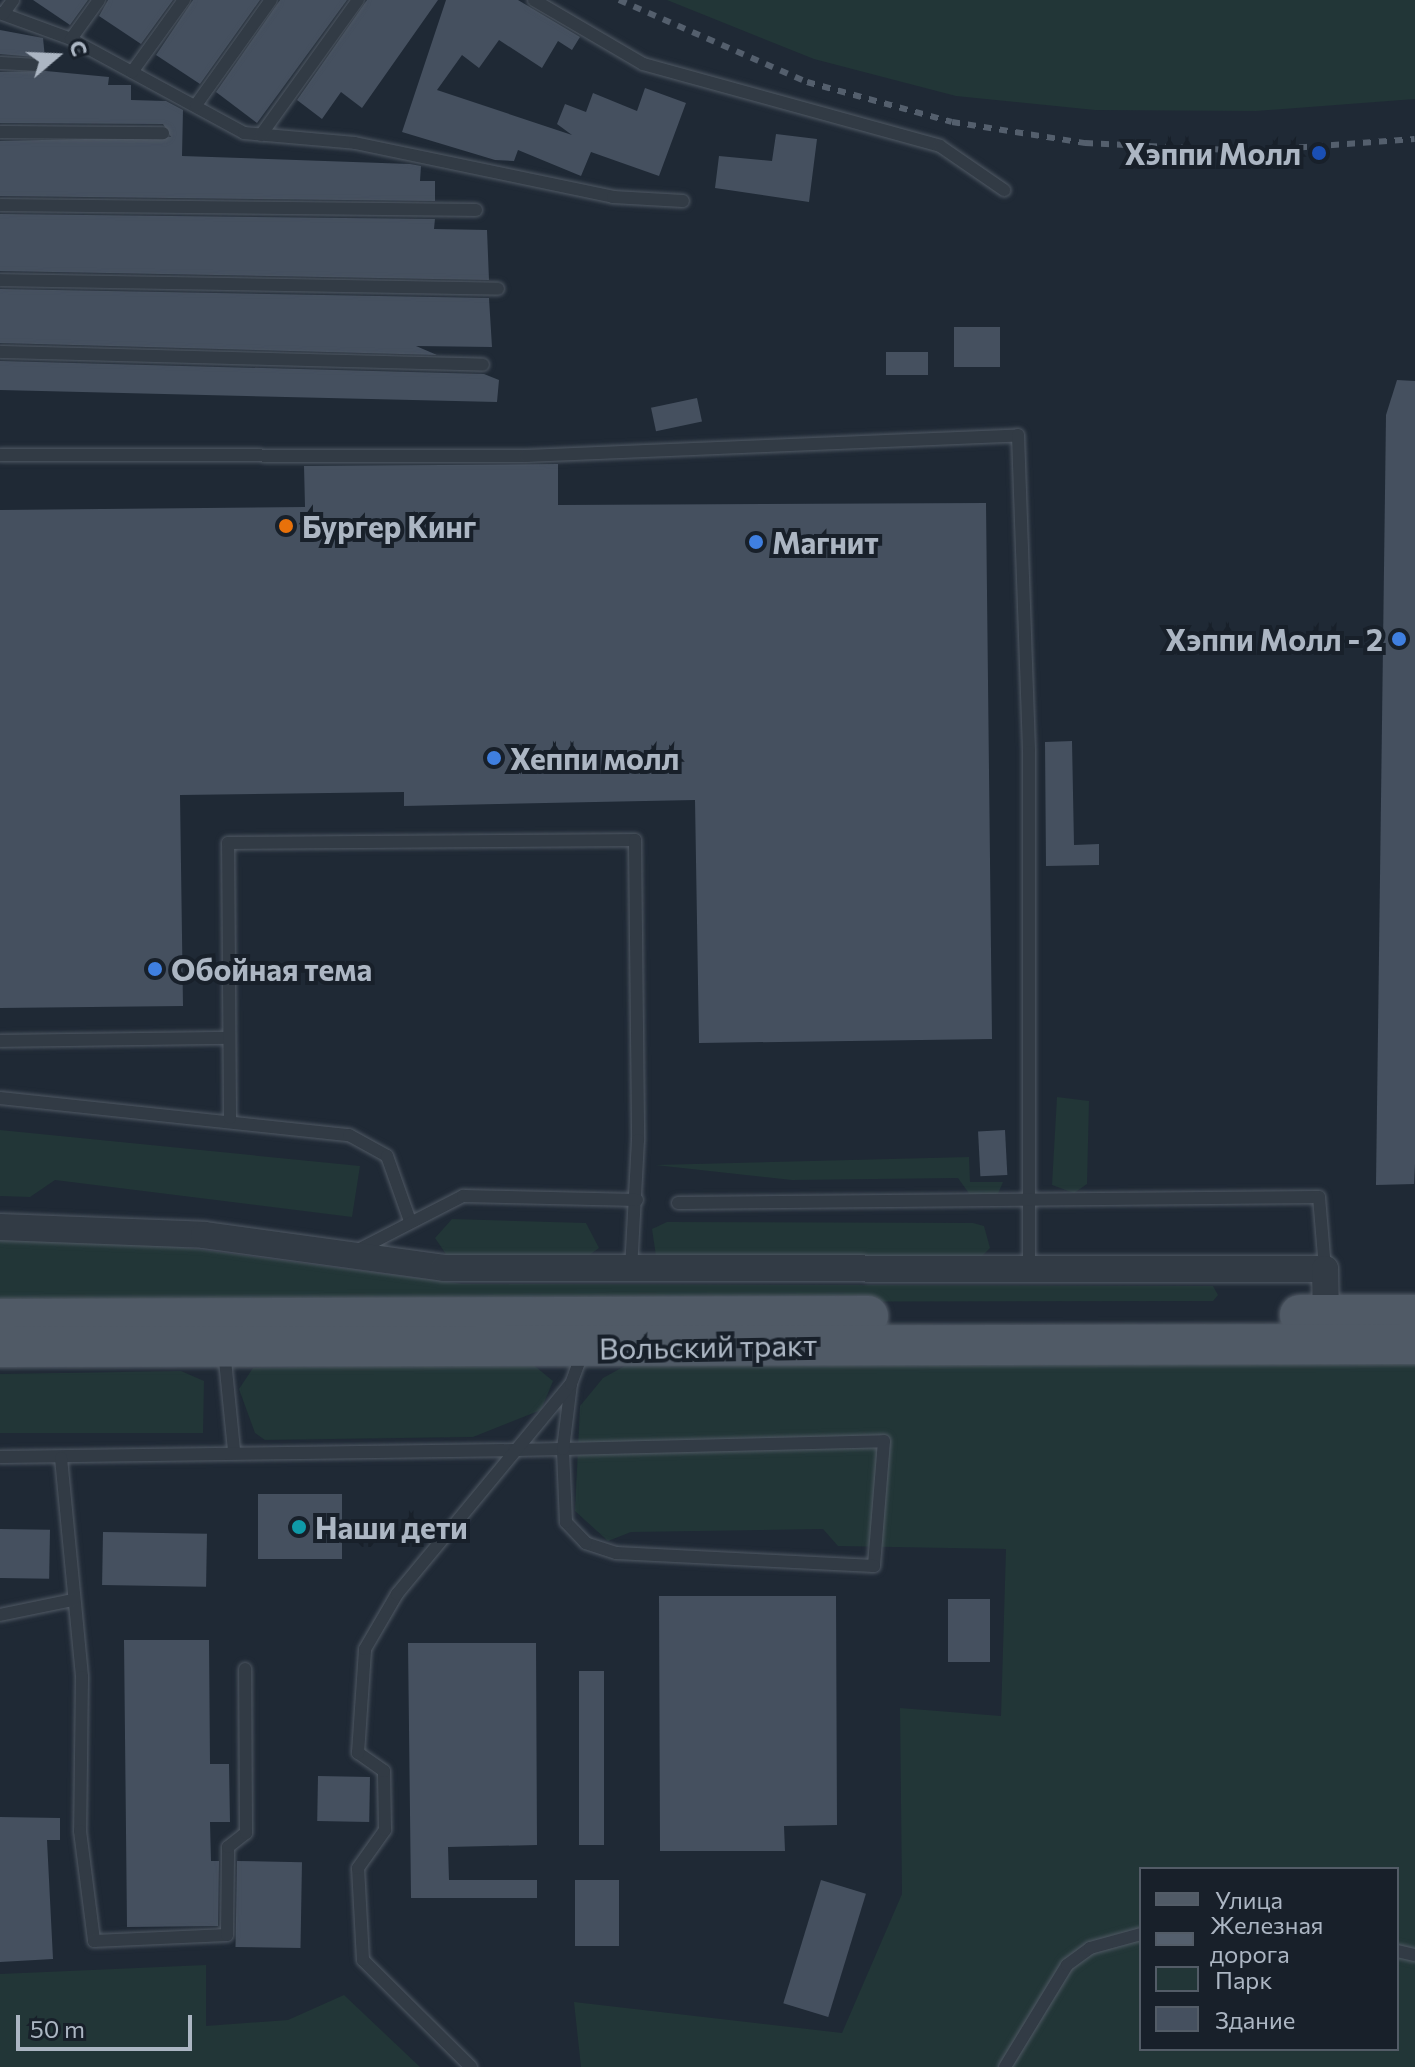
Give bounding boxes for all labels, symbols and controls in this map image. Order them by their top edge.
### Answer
north arrow [16,16,96,96]
text: С [64,37,94,60]
place label: Хэппи Молл [1125,135,1301,171]
marker: Хэппи Молл [1308,142,1330,164]
place label: Бургер Кинг [302,508,476,544]
marker: Бургер Кинг [277,517,295,535]
place label: Магнит [772,524,879,560]
marker: Магнит [747,533,765,551]
place label: Хэппи Молл - 2 [1165,621,1383,657]
marker: Хэппи Молл - 2 [1390,630,1408,648]
place label: Хеппи молл [510,740,679,776]
marker: Хеппи молл [485,749,503,767]
place label: Обойная тема [171,951,372,987]
marker: Обойная тема [146,960,164,978]
street label: Вольский тракт [599,1326,817,1366]
place label: Наши дети [315,1509,468,1545]
marker: Наши дети [290,1518,308,1536]
legend [1139,1867,1399,2051]
text: Улица [1215,1885,1283,1914]
text: Железная дорога [1210,1910,1323,1968]
text: Парк [1215,1965,1272,1994]
scale bar [20,1999,196,2049]
text: Здание [1215,2005,1295,2034]
text: 50 m [30,2014,85,2043]

